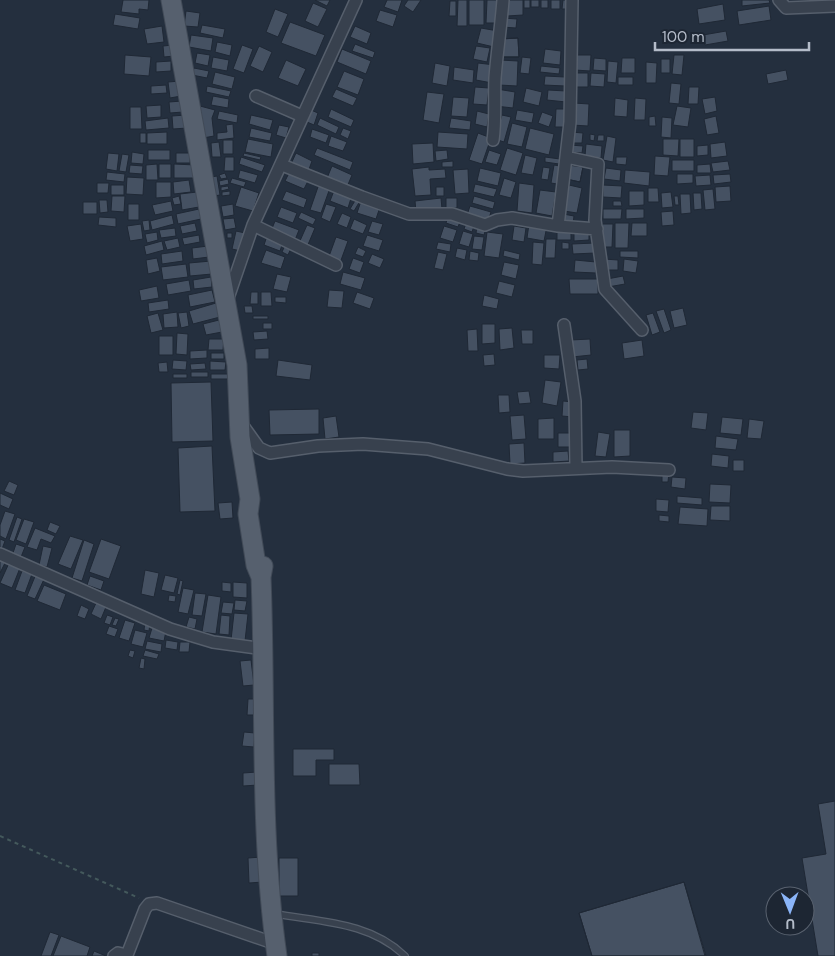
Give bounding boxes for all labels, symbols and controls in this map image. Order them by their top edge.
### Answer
scale bar [655,20,809,52]
text: 100 m [662,27,705,47]
north arrow [765,886,815,936]
text: U [785,915,795,933]

